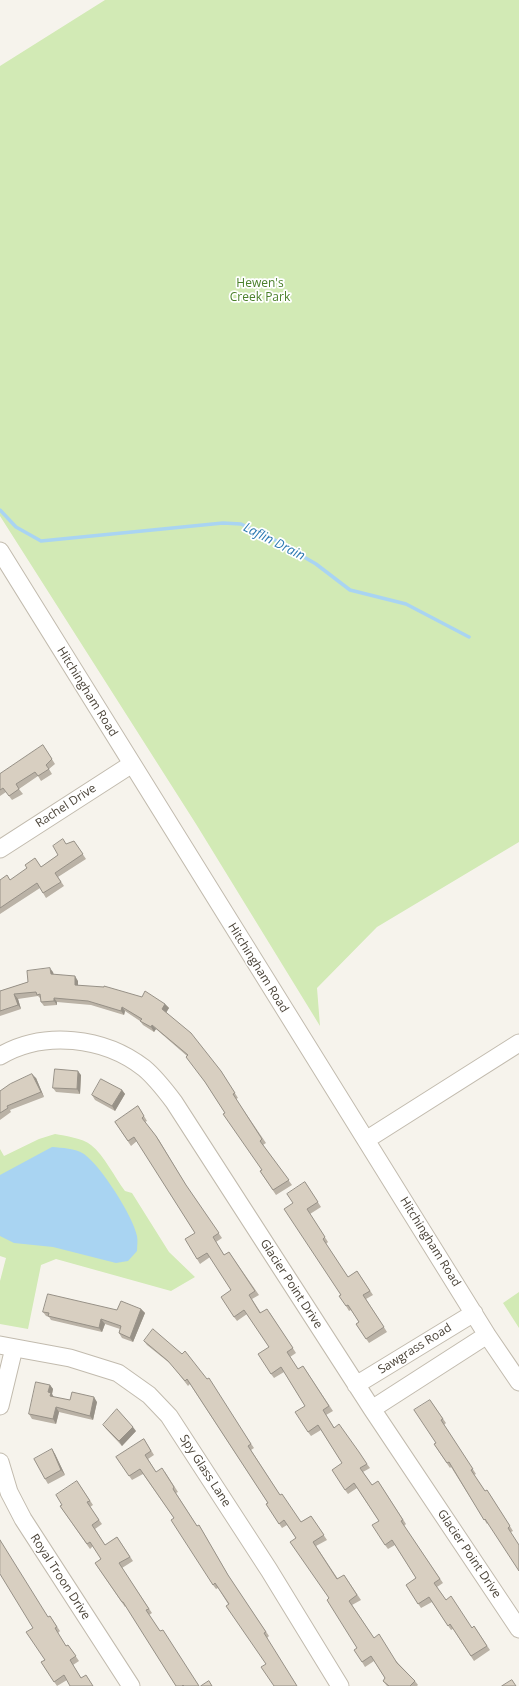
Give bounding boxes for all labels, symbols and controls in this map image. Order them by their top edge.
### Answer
park label: Hewen's Creek Park [230,277,290,305]
water label: Laflin Drain [241,520,307,564]
street label: Hitchingham Road [54,644,120,740]
street label: Rachel Drive [33,781,99,831]
street label: Hitchingham Road [225,920,291,1016]
street label: Hitchingham Road [397,1194,463,1290]
street label: Glacier Point Drive [257,1237,325,1331]
street label: Sawgrass Road [376,1321,454,1377]
street label: Spy Glass Lane [176,1432,234,1510]
street label: Glacier Point Drive [434,1507,504,1601]
street label: Royal Troon Drive [27,1531,93,1623]

